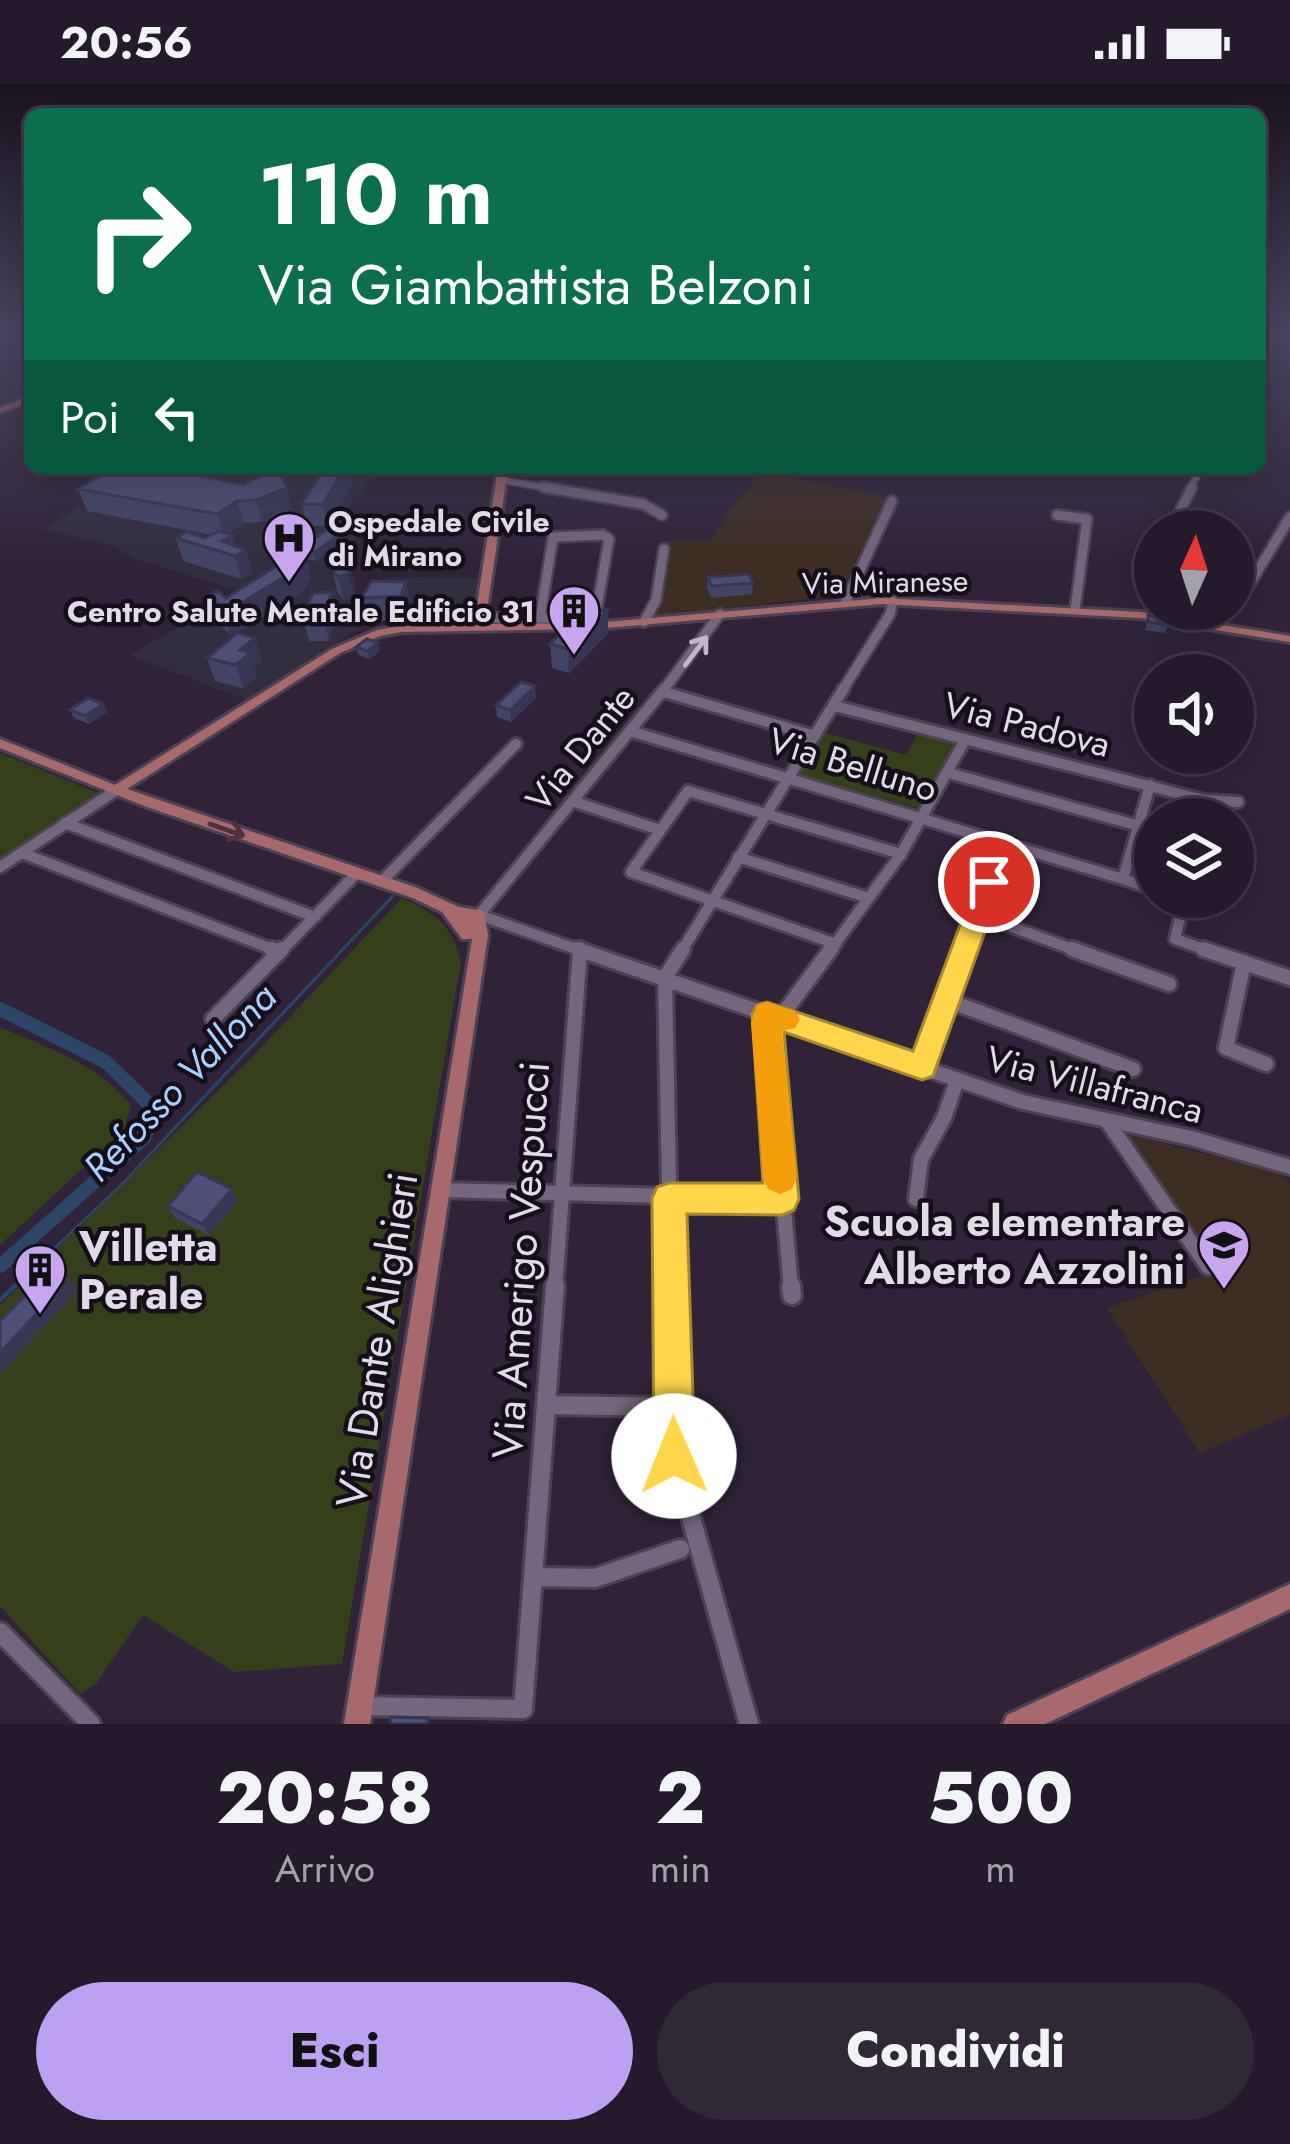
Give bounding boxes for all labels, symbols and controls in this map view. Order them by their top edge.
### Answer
text: 20:56 [60,10,193,75]
text: 110 m [258,134,493,256]
icon: right [60,156,216,312]
text: Via Giambattista Belzoni [258,246,814,324]
icon: left [144,384,210,450]
text: Poi [60,385,120,450]
place label: Ospedale Civile di Mirano [328,500,550,577]
hospital icon: Ospedale Civile di Mirano [261,510,317,584]
north arrow [1134,510,1254,630]
map controls [1134,510,1254,918]
street label: Via Miranese [801,559,969,605]
building icon: Centro Salute Mentale Edificio 31 [546,583,602,657]
place label: Centro Salute Mentale Edificio 31 [67,590,535,633]
one-way arrow [682,635,708,668]
button: sound [1134,654,1254,774]
street label: Via Dante [513,674,647,822]
street label: Via Padova [938,678,1116,770]
street label: Via Belluno [762,714,944,814]
button: layers [1134,798,1254,918]
one-way arrow [208,820,246,842]
pin [938,831,1040,933]
icon: arrive [956,849,1022,915]
water label: Refosso Vallona [70,969,290,1194]
street label: Via Villafranca [981,1032,1209,1136]
street label: Via Amerigo Vespucci [477,1059,565,1461]
street label: Via Dante Alighieri [320,1168,434,1512]
place label: Scuola elementare Alberto Azzolini [824,1191,1185,1300]
place label: Villetta Perale [78,1216,218,1325]
school or university icon: Scuola elementare Alberto Azzolini [1196,1217,1252,1291]
building icon: Villetta Perale [12,1242,68,1316]
position arrow [611,1393,737,1519]
text: 20:58 [216,1746,433,1850]
text: 2 [656,1746,705,1850]
text: 500 [927,1746,1074,1850]
text: Arrivo [275,1840,375,1897]
text: min [650,1840,711,1897]
text: m [985,1840,1016,1897]
button: Esci [36,1982,633,2120]
button: Condividi [657,1982,1254,2120]

